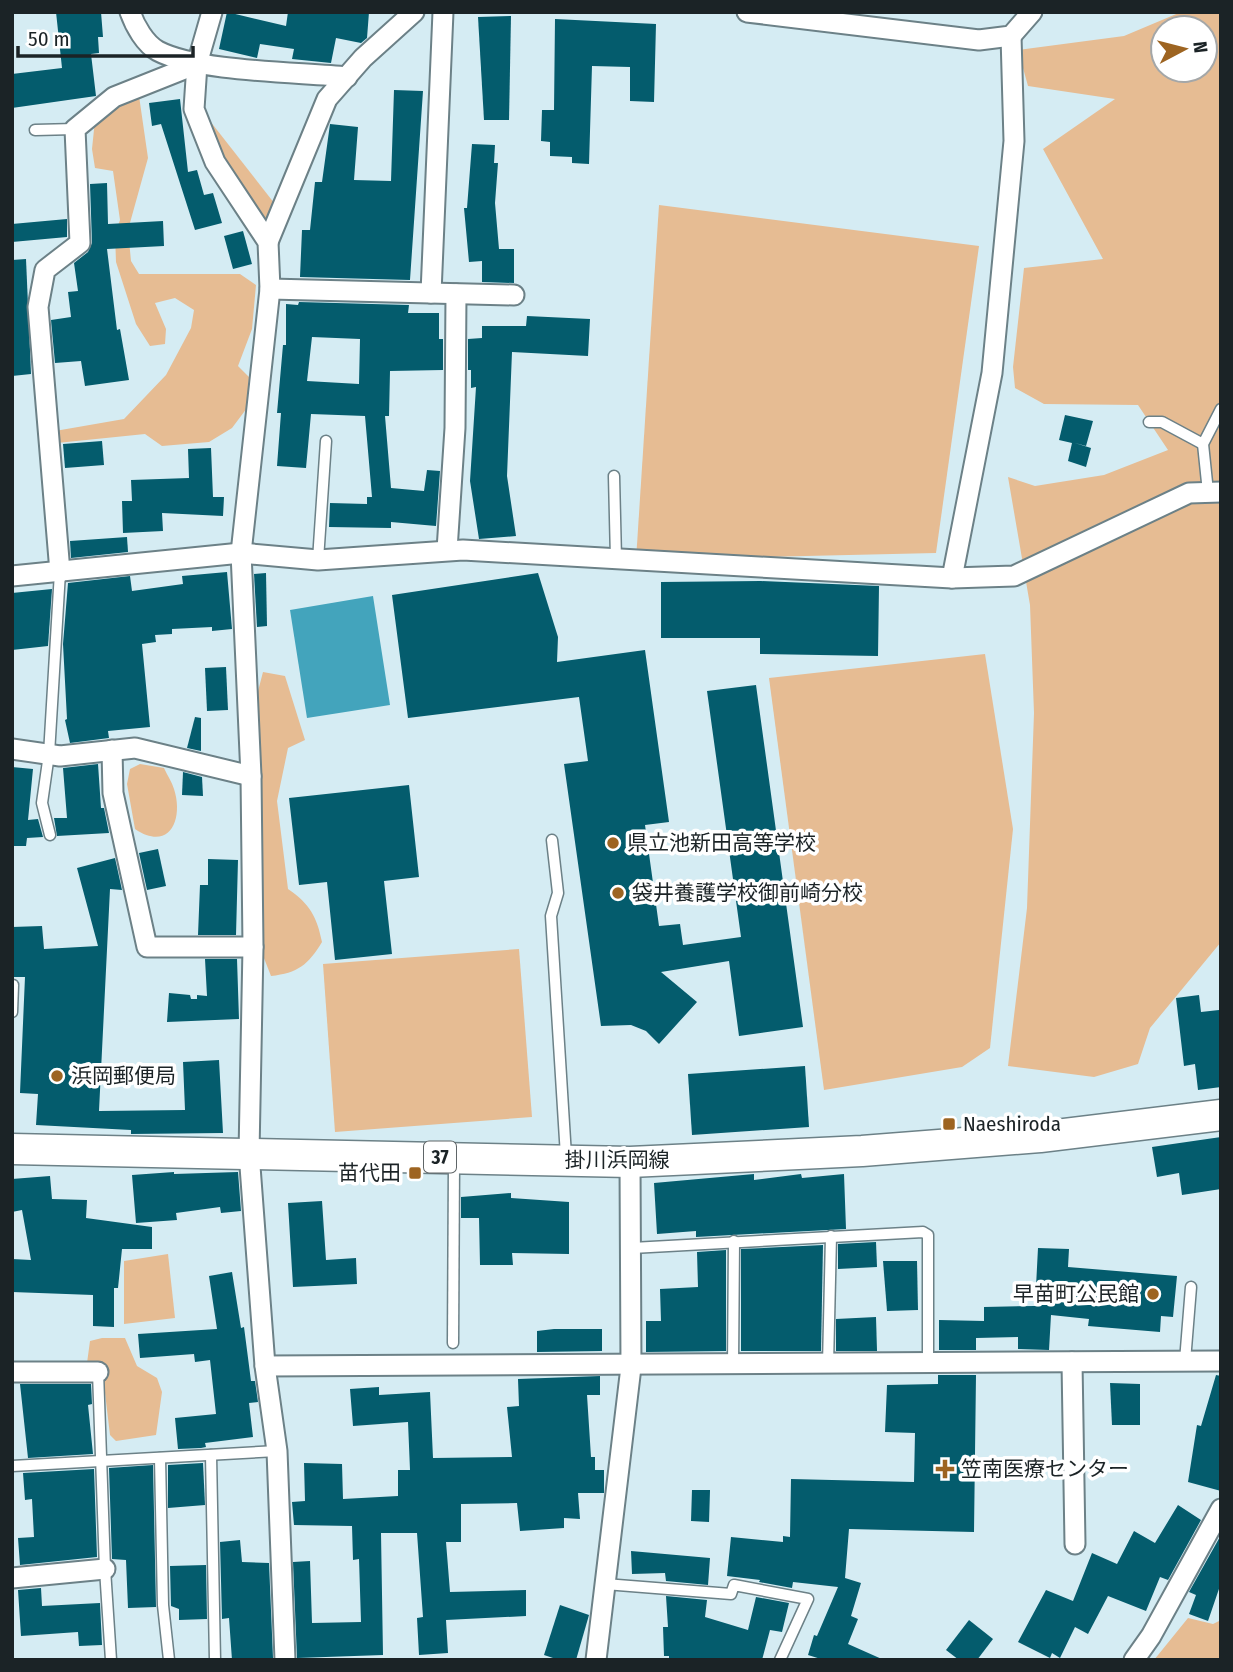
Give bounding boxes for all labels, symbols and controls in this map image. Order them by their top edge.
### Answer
scale bar [18,14,192,58]
north arrow [1149,14,1219,84]
text: 50 m [28,26,70,52]
text: N [1188,40,1212,54]
place label: 県立池新田高等学校 [627,830,816,856]
marker: 県立池新田高等学校 [605,835,621,851]
place label: 袋井養護学校御前崎分校 [632,880,863,906]
marker: 袋井養護学校御前崎分校 [610,885,626,901]
place label: 浜岡郵便局 [71,1063,176,1089]
marker: 浜岡郵便局 [49,1068,65,1084]
place label: Naeshiroda [963,1111,1061,1137]
marker: Naeshiroda [941,1116,957,1132]
road number: 37 [424,1142,456,1172]
street label: 掛川浜岡線 [565,1147,670,1173]
place label: 苗代田 [338,1160,401,1186]
marker: 苗代田 [407,1165,423,1181]
place label: 早苗町公民館 [1013,1281,1139,1307]
marker: 早苗町公民館 [1145,1286,1161,1302]
place label: 笠南医療センター [961,1456,1129,1482]
marker: 笠南医療センター [935,1459,955,1479]

